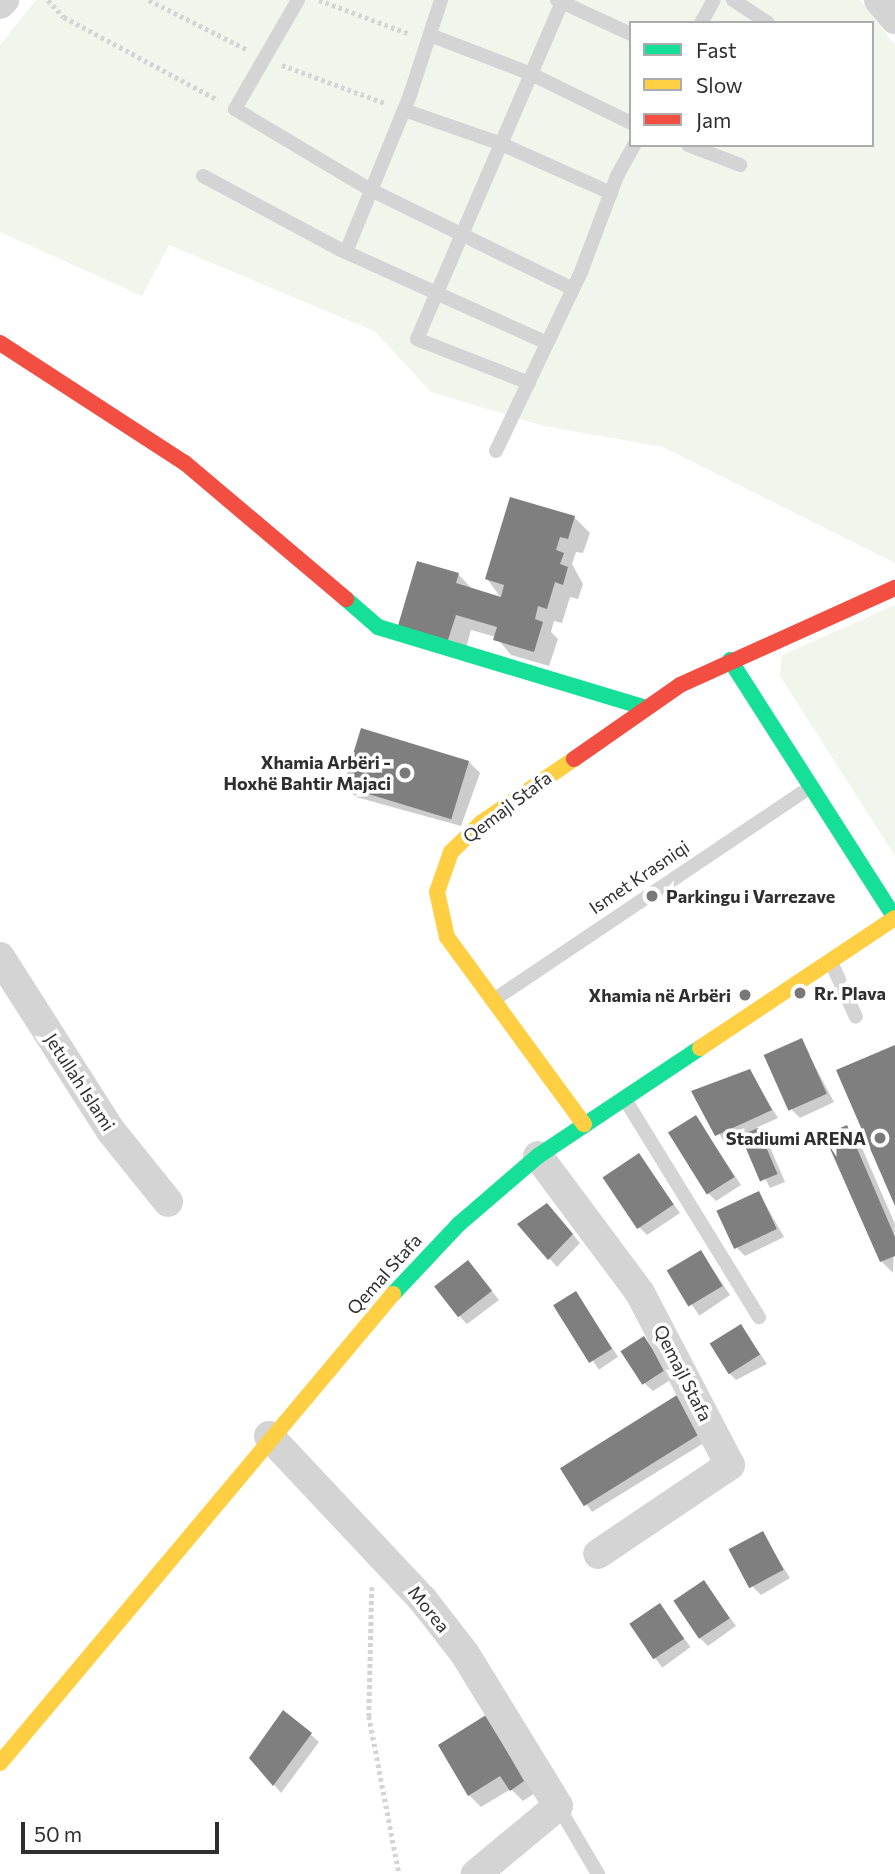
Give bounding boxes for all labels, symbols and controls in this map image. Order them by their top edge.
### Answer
legend [629,21,874,147]
text: Fast [696,37,737,62]
text: Slow [696,72,743,97]
text: Jam [696,107,731,132]
place label: Xhamia Arbëri - Hoxhë Bahtir Majaci [224,752,391,794]
marker: Xhamia Arbëri - Hoxhë Bahtir Majaci [397,765,413,781]
street label: Qemajl Stafa [458,767,556,847]
street label: Ismet Krasniqi [585,836,693,918]
place label: Parkingu i Varrezave [666,885,835,907]
marker: Parkingu i Varrezave [644,888,660,904]
place label: Rr. Plava [814,982,886,1004]
place label: Xhamia në Arbëri [588,984,731,1006]
marker: Rr. Plava [792,985,808,1001]
marker: Xhamia në Arbëri [737,987,753,1003]
street label: Jetullah Islami [40,1029,120,1135]
place label: Stadiumi ARENA [726,1127,866,1149]
marker: Stadiumi ARENA [872,1130,888,1146]
street label: Qemal Stafa [342,1229,426,1319]
street label: Qemajl Stafa [649,1321,717,1425]
street label: Morea [404,1581,454,1637]
scale bar [24,1808,222,1852]
text: 50 m [34,1821,82,1846]

